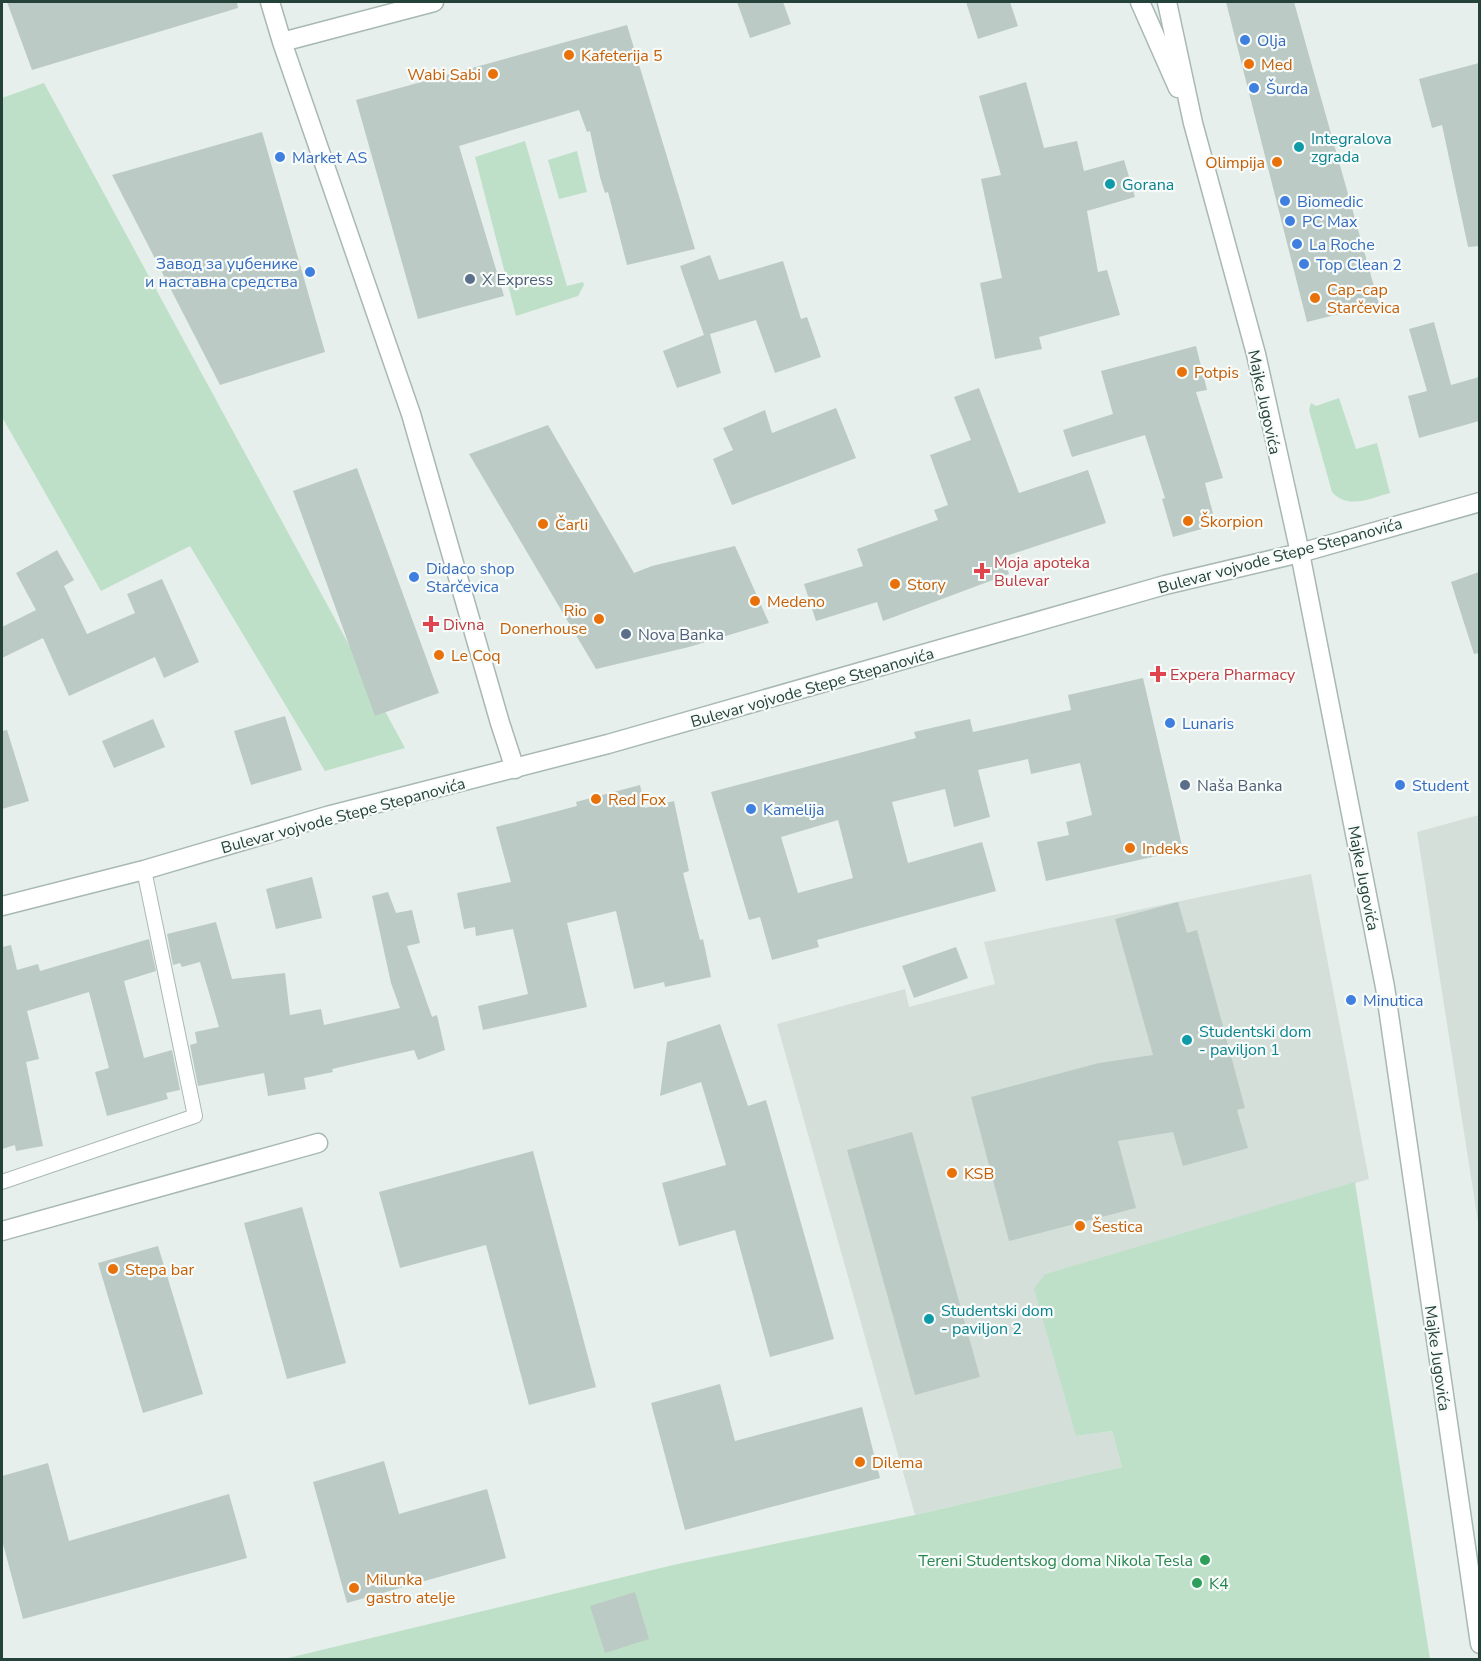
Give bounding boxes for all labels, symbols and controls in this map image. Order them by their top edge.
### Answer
place label: Olja [1257,30,1286,52]
marker: Olja [1238,33,1252,47]
place label: Kafeterija 5 [581,45,663,67]
marker: Kafeterija 5 [562,48,576,62]
place label: Med [1261,54,1293,76]
marker: Med [1242,57,1256,71]
place label: Wabi Sabi [407,64,481,86]
marker: Wabi Sabi [486,67,500,81]
place label: Šurda [1266,78,1308,100]
marker: Šurda [1247,81,1261,95]
place label: Integralova zgrada [1311,128,1392,168]
marker: Integralova zgrada [1292,140,1306,154]
place label: Market AS [292,147,367,169]
marker: Market AS [273,150,287,164]
place label: Olimpija [1205,152,1265,174]
marker: Olimpija [1270,155,1284,169]
place label: Gorana [1122,174,1174,196]
marker: Gorana [1103,177,1117,191]
place label: Biomedic [1297,191,1364,213]
marker: Biomedic [1278,194,1292,208]
place label: PC Max [1302,211,1358,233]
marker: PC Max [1283,214,1297,228]
place label: La Roche [1309,234,1375,256]
marker: La Roche [1290,237,1304,251]
place label: Завод за уџбенике и наставна средства [145,253,298,293]
place label: Top Clean 2 [1316,254,1402,276]
marker: Top Clean 2 [1297,257,1311,271]
marker: Завод за уџбенике и наставна средства [303,265,317,279]
place label: X Express [482,269,553,291]
marker: X Express [463,272,477,286]
place label: Cap-cap Starčevica [1327,279,1400,319]
marker: Cap-cap Starčevica [1308,291,1322,305]
street label: Majke Jugovića [1242,348,1286,457]
place label: Potpis [1194,362,1239,384]
marker: Potpis [1175,365,1189,379]
place label: Škorpion [1200,511,1263,533]
street label: Bulevar vojvode Stepe Stepanovića [1156,513,1405,599]
place label: Čarli [555,514,588,536]
marker: Škorpion [1181,514,1195,528]
marker: Čarli [536,517,550,531]
place label: Moja apoteka Bulevar [994,552,1090,592]
place label: Didaco shop Starčevica [426,558,515,598]
marker: Moja apoteka Bulevar [975,564,989,578]
marker: Didaco shop Starčevica [407,570,421,584]
place label: Story [907,574,946,596]
marker: Story [888,577,902,591]
place label: Medeno [767,591,825,613]
marker: Medeno [748,594,762,608]
place label: Rio Donerhouse [500,600,587,640]
marker: Rio Donerhouse [592,612,606,626]
place label: Divna [443,614,484,636]
marker: Divna [424,617,438,631]
place label: Nova Banka [638,624,724,646]
marker: Nova Banka [619,627,633,641]
street label: Bulevar vojvode Stepe Stepanovića [688,643,936,733]
place label: Le Coq [451,645,501,667]
marker: Le Coq [432,648,446,662]
place label: Expera Pharmacy [1170,664,1296,686]
marker: Expera Pharmacy [1151,667,1165,681]
place label: Lunaris [1182,713,1234,735]
marker: Lunaris [1163,716,1177,730]
street label: Bulevar vojvode Stepe Stepanovića [219,773,468,859]
place label: Naša Banka [1197,775,1282,797]
place label: Student [1412,775,1469,797]
marker: Naša Banka [1178,778,1192,792]
marker: Student [1393,778,1407,792]
place label: Red Fox [608,789,667,811]
marker: Red Fox [589,792,603,806]
place label: Kamelija [763,799,824,821]
marker: Kamelija [744,802,758,816]
street label: Majke Jugovića [1342,824,1384,933]
place label: Indeks [1142,838,1189,860]
marker: Indeks [1123,841,1137,855]
place label: Minutica [1363,990,1424,1012]
marker: Minutica [1344,993,1358,1007]
place label: Studentski dom - paviljon 1 [1199,1021,1311,1061]
marker: Studentski dom - paviljon 1 [1180,1033,1194,1047]
place label: KSB [964,1163,994,1185]
marker: KSB [945,1166,959,1180]
place label: Šestica [1092,1216,1143,1238]
marker: Šestica [1073,1219,1087,1233]
place label: Stepa bar [125,1259,195,1281]
marker: Stepa bar [106,1262,120,1276]
place label: Studentski dom - paviljon 2 [941,1300,1053,1340]
street label: Majke Jugovića [1419,1304,1455,1412]
marker: Studentski dom - paviljon 2 [922,1312,936,1326]
place label: Dilema [872,1452,923,1474]
marker: Dilema [853,1455,867,1469]
place label: Tereni Studentskog doma Nikola Tesla [918,1550,1193,1572]
marker: Tereni Studentskog doma Nikola Tesla [1198,1553,1212,1567]
place label: Milunka gastro atelje [366,1569,455,1609]
place label: K4 [1209,1573,1229,1595]
marker: K4 [1190,1576,1204,1590]
marker: Milunka gastro atelje [347,1581,361,1595]

